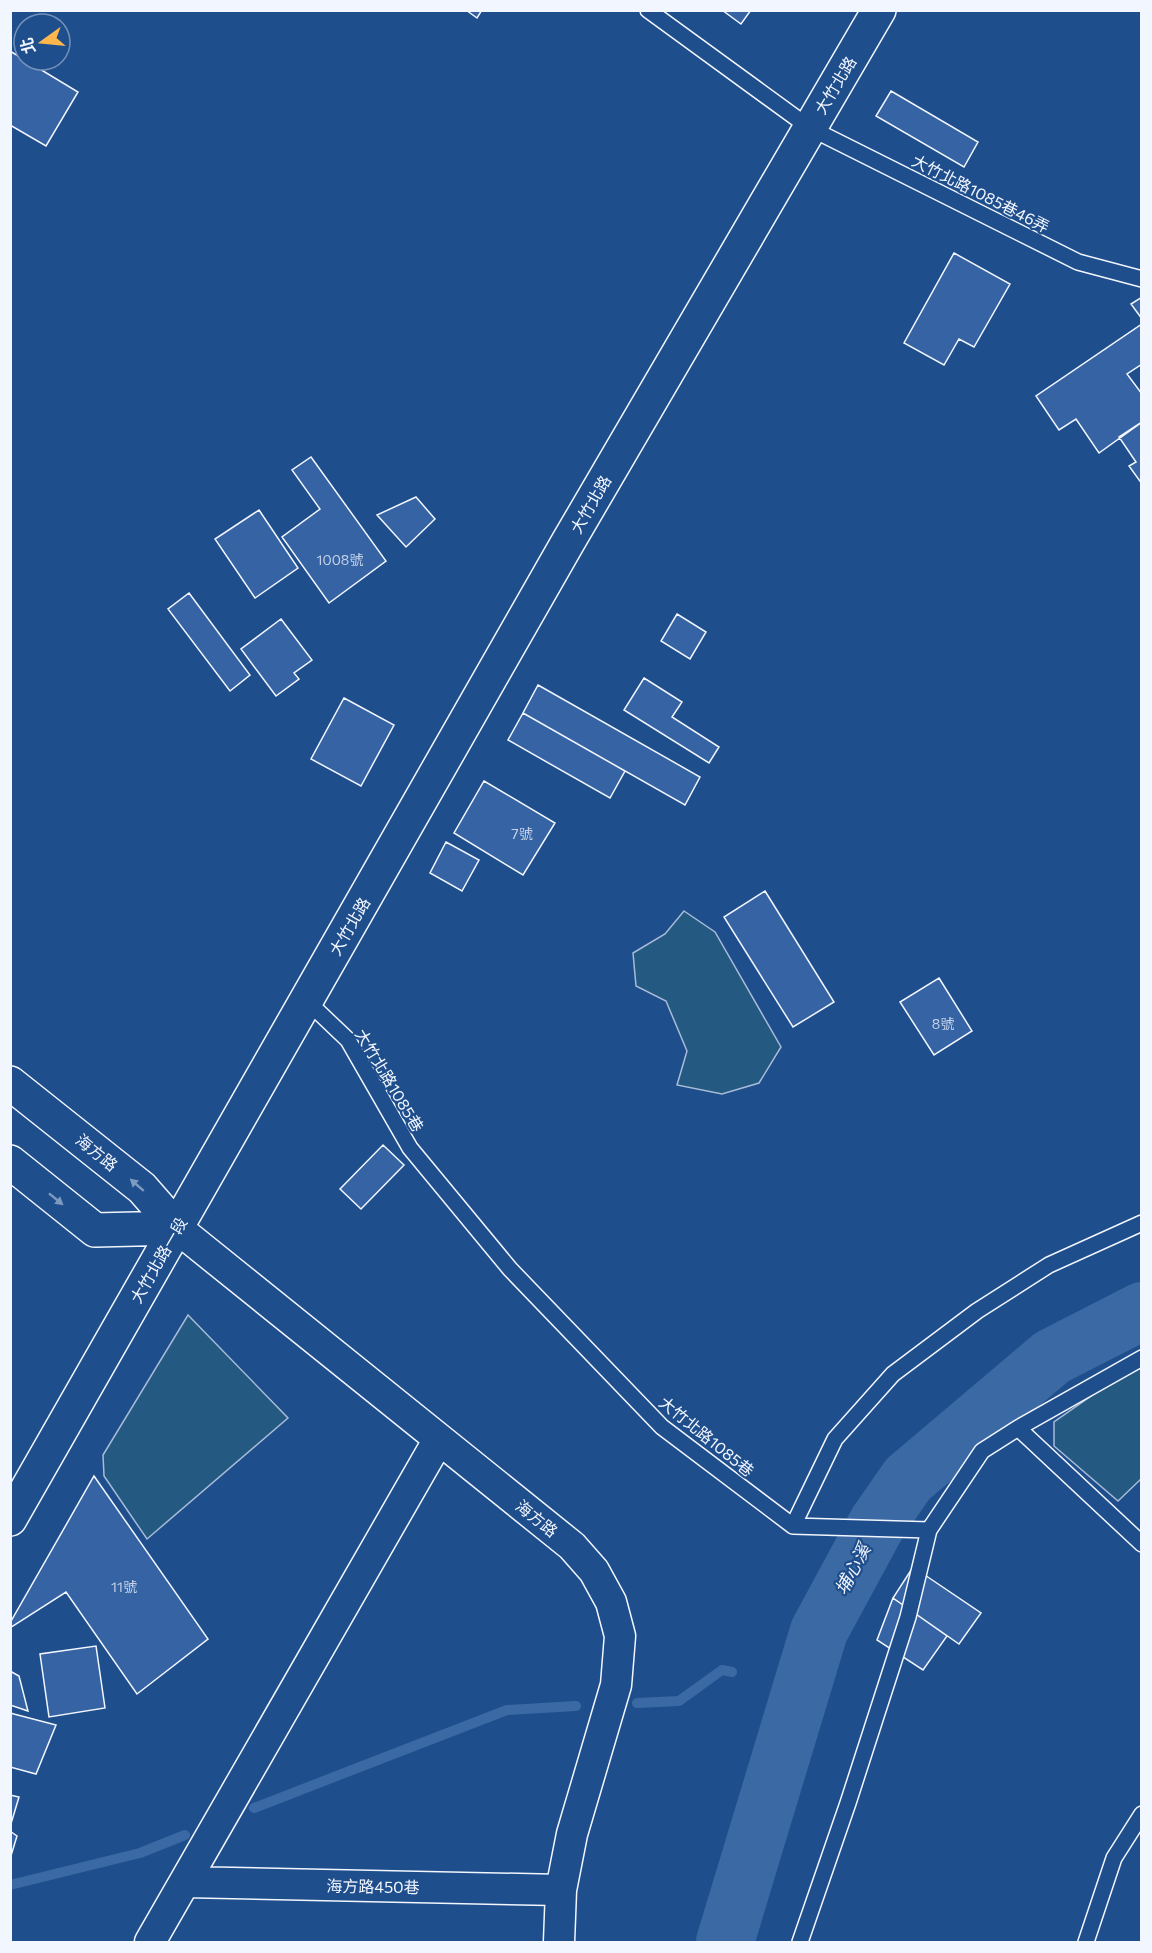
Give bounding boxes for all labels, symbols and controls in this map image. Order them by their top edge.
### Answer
north arrow [12,12,72,72]
text: 北 [16,36,38,56]
street label: 大竹北路 [810,53,860,117]
street label: 大竹北路1085巷46弄 [909,150,1053,236]
street label: 大竹北路 [566,472,614,536]
house number: 1008號 [317,551,363,568]
house number: 7號 [511,825,533,842]
street label: 大竹北路 [325,894,373,958]
house number: 8號 [932,1015,954,1032]
street label: 大竹北路1085巷 [352,1025,428,1135]
street label: 海方路 [72,1130,122,1174]
one-way arrow [129,1178,145,1191]
one-way arrow [48,1192,64,1205]
street label: 大竹北路一段 [126,1214,190,1306]
street label: 大竹北路1085巷 [656,1392,758,1480]
street label: 海方路 [512,1496,562,1540]
water label: 埔心溪 [830,1537,876,1598]
house number: 11號 [111,1578,137,1595]
street label: 海方路450巷 [326,1876,420,1896]

